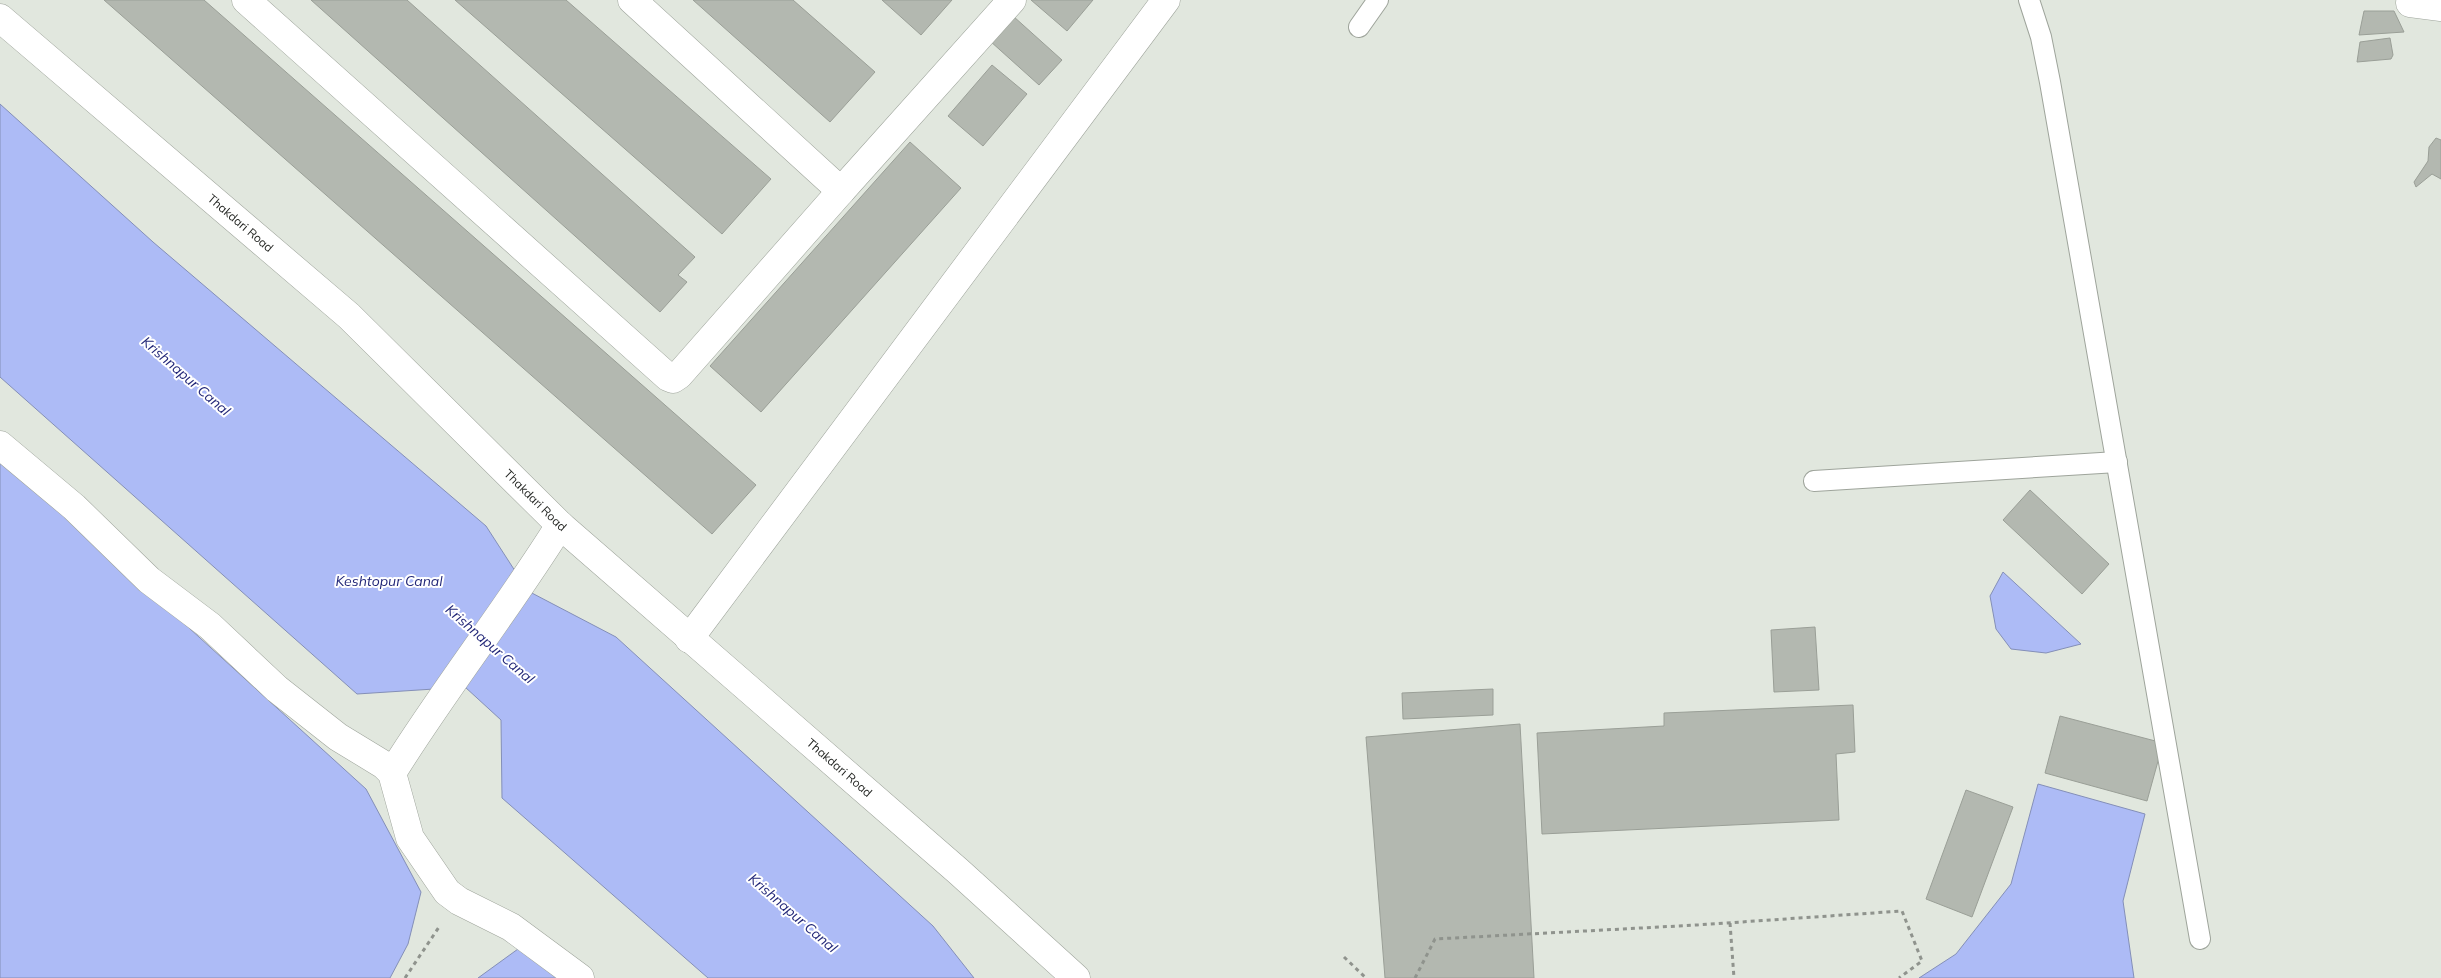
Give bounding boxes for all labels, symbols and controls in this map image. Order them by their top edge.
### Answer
street label: Thakdari Road [205,191,277,255]
water label: Krishnapur Canal [138,332,235,420]
street label: Thakdari Road [501,466,570,534]
water label: Keshtopur Canal [335,572,443,590]
water label: Krishnapur Canal [442,600,539,688]
street label: Thakdari Road [804,735,875,800]
water label: Krishnapur Canal [745,869,842,957]

